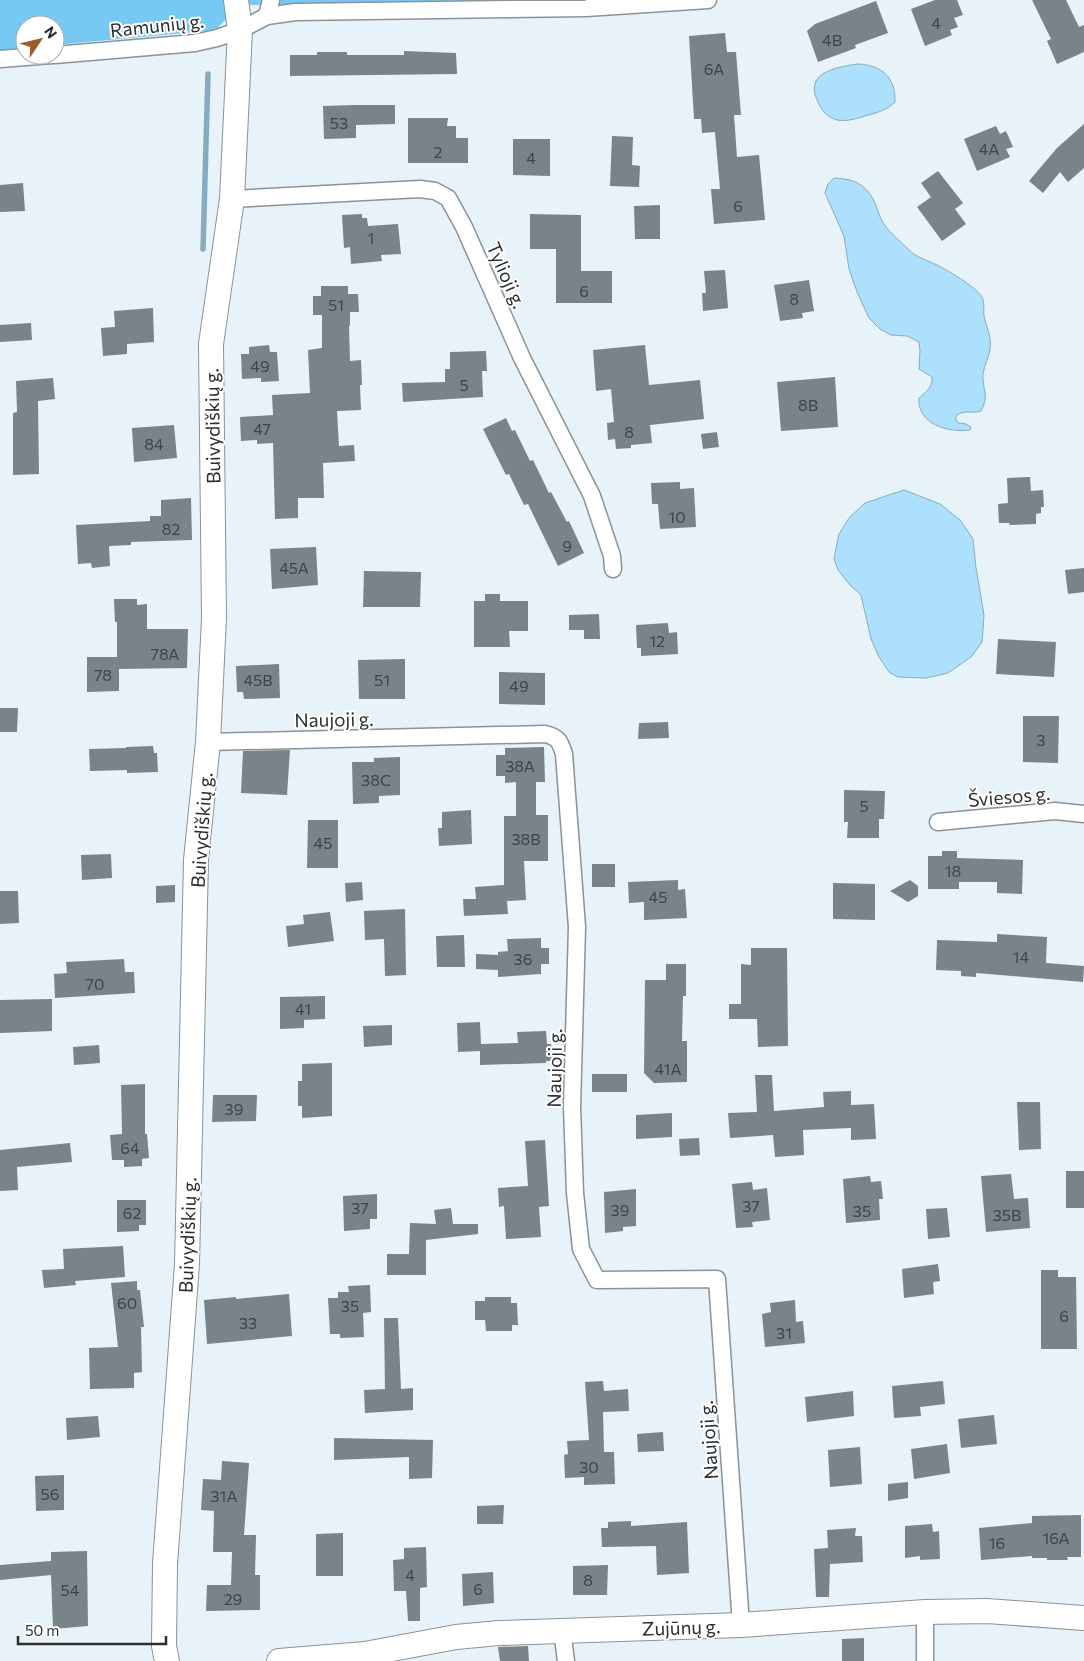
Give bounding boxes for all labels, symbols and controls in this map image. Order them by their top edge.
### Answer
street label: Ramunių g. [109,9,205,41]
house number: 4 [931,13,941,32]
north arrow [15,15,65,65]
text: N [41,23,61,41]
house number: 4B [822,30,842,49]
house number: 6A [704,59,724,78]
house number: 53 [330,113,348,132]
house number: 4A [979,139,999,158]
house number: 2 [434,142,443,161]
house number: 4 [526,148,536,167]
house number: 6 [733,196,743,215]
house number: 1 [368,228,374,247]
street label: Tylioji g. [482,238,532,312]
house number: 6 [579,281,589,300]
house number: 8 [789,289,799,308]
house number: 51 [328,295,344,314]
house number: 49 [250,356,270,375]
street label: Buivydiškių g. [199,368,225,484]
house number: 5 [459,375,469,394]
house number: 8B [798,395,818,414]
house number: 47 [253,419,271,438]
house number: 8 [624,422,634,441]
house number: 84 [144,434,164,453]
house number: 10 [668,507,686,526]
house number: 82 [162,519,180,538]
house number: 9 [562,536,572,555]
house number: 45A [279,558,309,577]
house number: 12 [649,631,665,650]
house number: 78A [151,644,179,663]
house number: 78 [94,665,112,684]
house number: 45B [243,670,273,689]
house number: 51 [374,670,390,689]
house number: 49 [509,676,529,695]
street label: Naujoji g. [294,707,374,731]
house number: 3 [1036,730,1046,749]
house number: 38A [505,756,535,775]
house number: 38C [361,770,391,789]
street label: Buivydiškių g. [185,771,217,889]
street label: Šviesos g. [967,780,1051,811]
house number: 5 [859,796,869,815]
house number: 38B [511,829,541,848]
house number: 45 [314,833,332,852]
house number: 18 [945,861,961,880]
house number: 45 [649,887,667,906]
house number: 14 [1013,947,1030,966]
house number: 36 [514,949,532,968]
house number: 70 [86,974,104,993]
house number: 41 [295,999,311,1018]
street label: Naujoji g. [542,1028,566,1108]
house number: 41A [655,1059,682,1078]
house number: 39 [225,1099,243,1118]
house number: 64 [120,1138,140,1157]
street label: Buivydiškių g. [173,1177,201,1293]
house number: 37 [742,1196,760,1215]
house number: 37 [351,1198,369,1217]
house number: 39 [611,1200,629,1219]
house number: 35 [853,1201,871,1220]
house number: 62 [123,1203,141,1222]
house number: 35B [993,1205,1021,1224]
house number: 60 [117,1293,137,1312]
house number: 35 [341,1296,359,1315]
house number: 6 [1059,1306,1069,1325]
house number: 33 [239,1313,257,1332]
house number: 31 [776,1323,792,1342]
street label: Naujoji g. [694,1400,722,1480]
house number: 30 [579,1457,599,1476]
house number: 56 [41,1484,59,1503]
house number: 31A [210,1486,238,1505]
house number: 16A [1042,1528,1070,1547]
house number: 16 [989,1533,1005,1552]
house number: 4 [405,1565,415,1584]
house number: 8 [583,1570,593,1589]
house number: 6 [473,1579,483,1598]
house number: 54 [61,1580,80,1599]
house number: 29 [224,1589,242,1608]
scale bar [18,1614,165,1646]
street label: Zujūnų g. [641,1614,721,1640]
text: 50 m [25,1621,59,1639]

